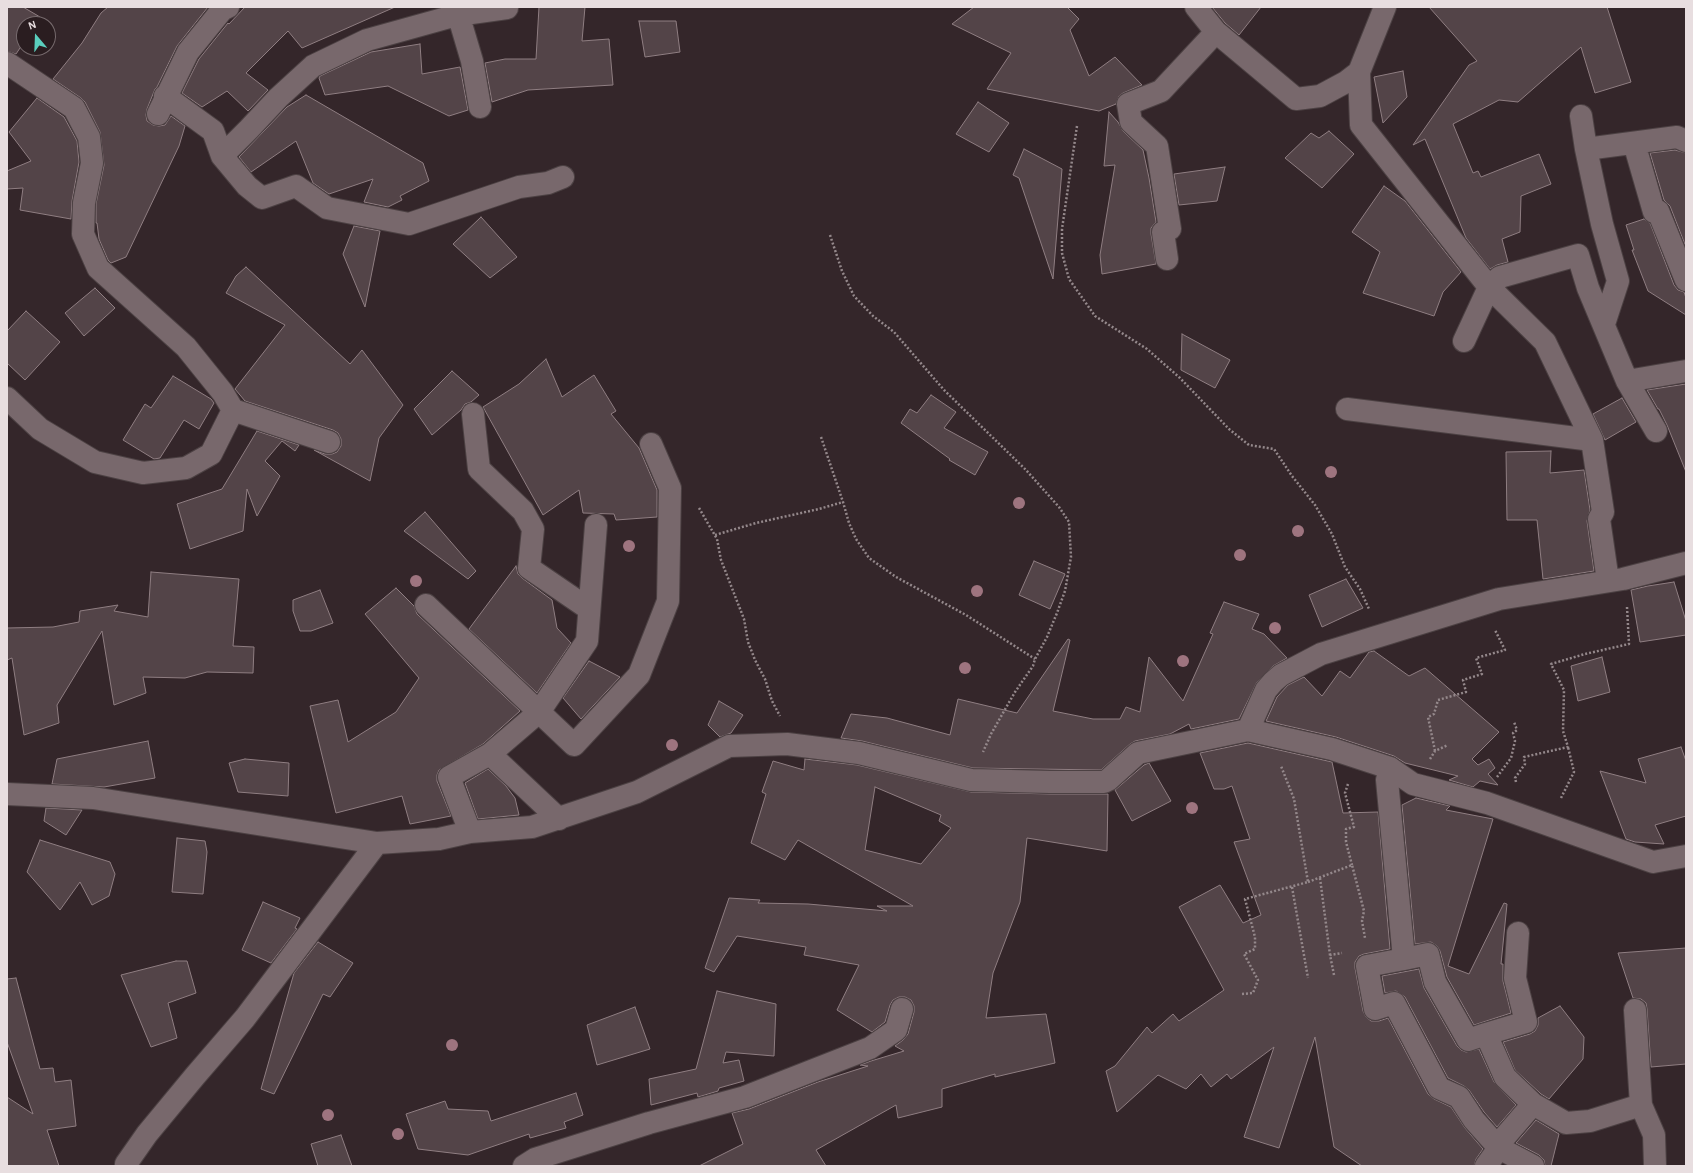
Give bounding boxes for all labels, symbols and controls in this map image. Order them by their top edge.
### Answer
north arrow [16,16,56,56]
text: N [27,19,38,32]

